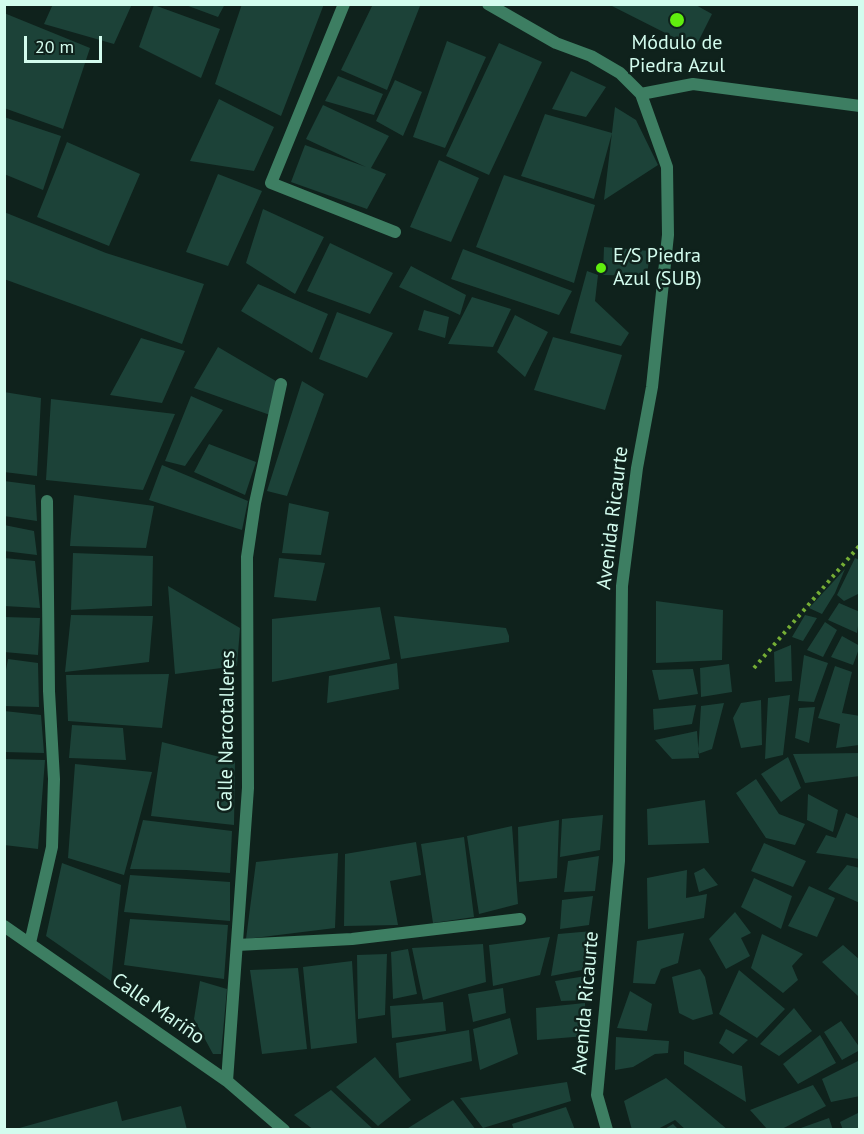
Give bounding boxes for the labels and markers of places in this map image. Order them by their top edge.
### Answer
marker: Módulo de Piedra Azul [668,11,686,29]
place label: Módulo de Piedra Azul [629,31,725,78]
place label: E/S Piedra Azul (SUB) [613,244,702,291]
marker: E/S Piedra Azul (SUB) [594,261,608,275]

